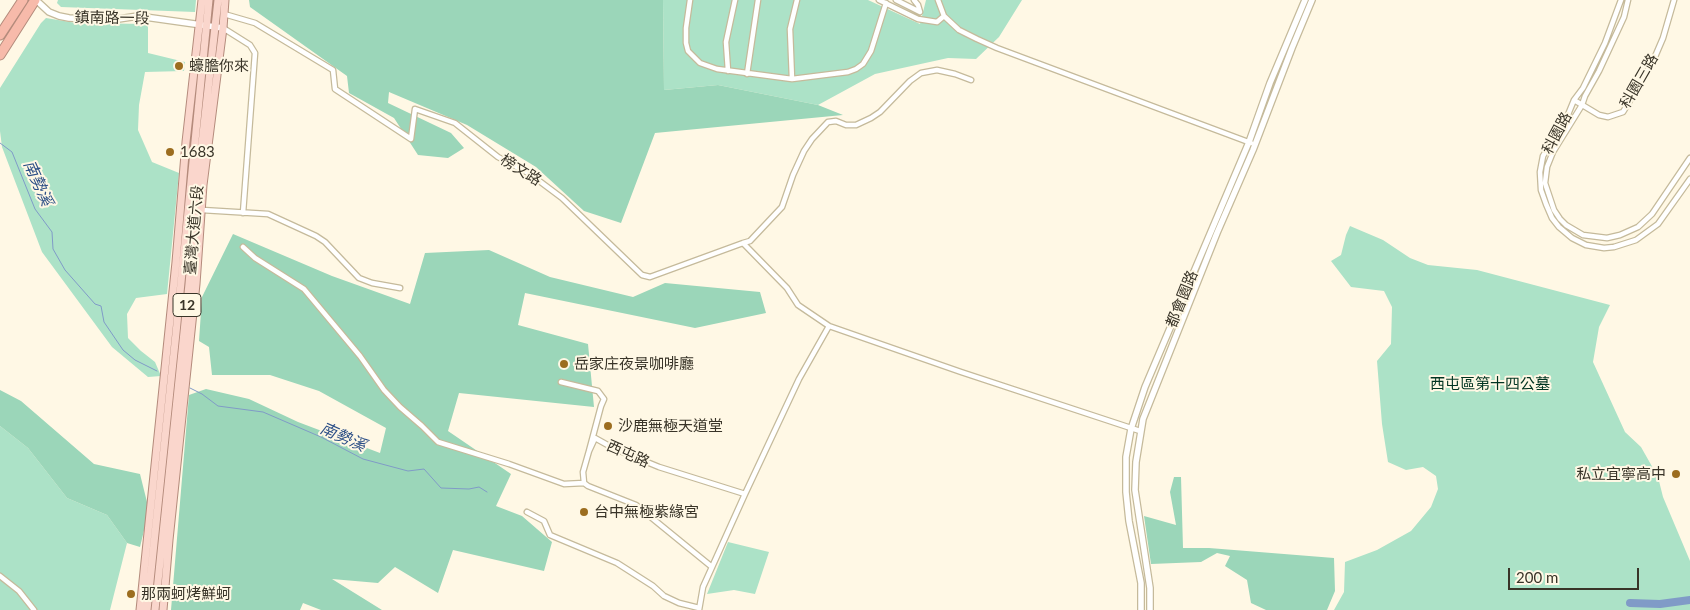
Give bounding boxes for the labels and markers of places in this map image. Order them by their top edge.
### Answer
place label: 蠔膽你來 [189,57,249,75]
marker: 蠔膽你來 [173,60,185,72]
place label: 1683 [180,143,215,161]
marker: 1683 [164,146,176,158]
place label: 岳家庄夜景咖啡廳 [574,355,694,373]
marker: 岳家庄夜景咖啡廳 [558,358,570,370]
place label: 沙鹿無極天道堂 [618,417,723,435]
marker: 沙鹿無極天道堂 [602,420,614,432]
place label: 私立宜寧高中 [1576,465,1666,483]
marker: 私立宜寧高中 [1670,468,1682,480]
place label: 台中無極紫緣宮 [594,503,699,521]
marker: 台中無極紫緣宮 [578,506,590,518]
place label: 那兩蚵烤鮮蚵 [141,585,231,603]
marker: 那兩蚵烤鮮蚵 [125,588,137,600]

